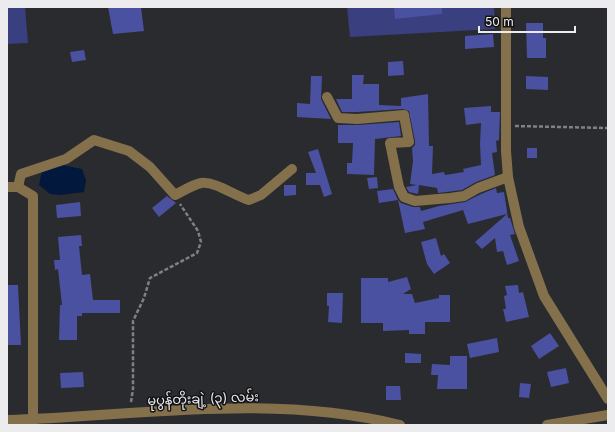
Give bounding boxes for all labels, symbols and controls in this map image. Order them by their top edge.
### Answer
scale bar [479,8,575,34]
text: 50 m [485,14,514,29]
street label: မုပွန်တိုးချဲ့ (၃) လမ်း [147,388,259,411]

